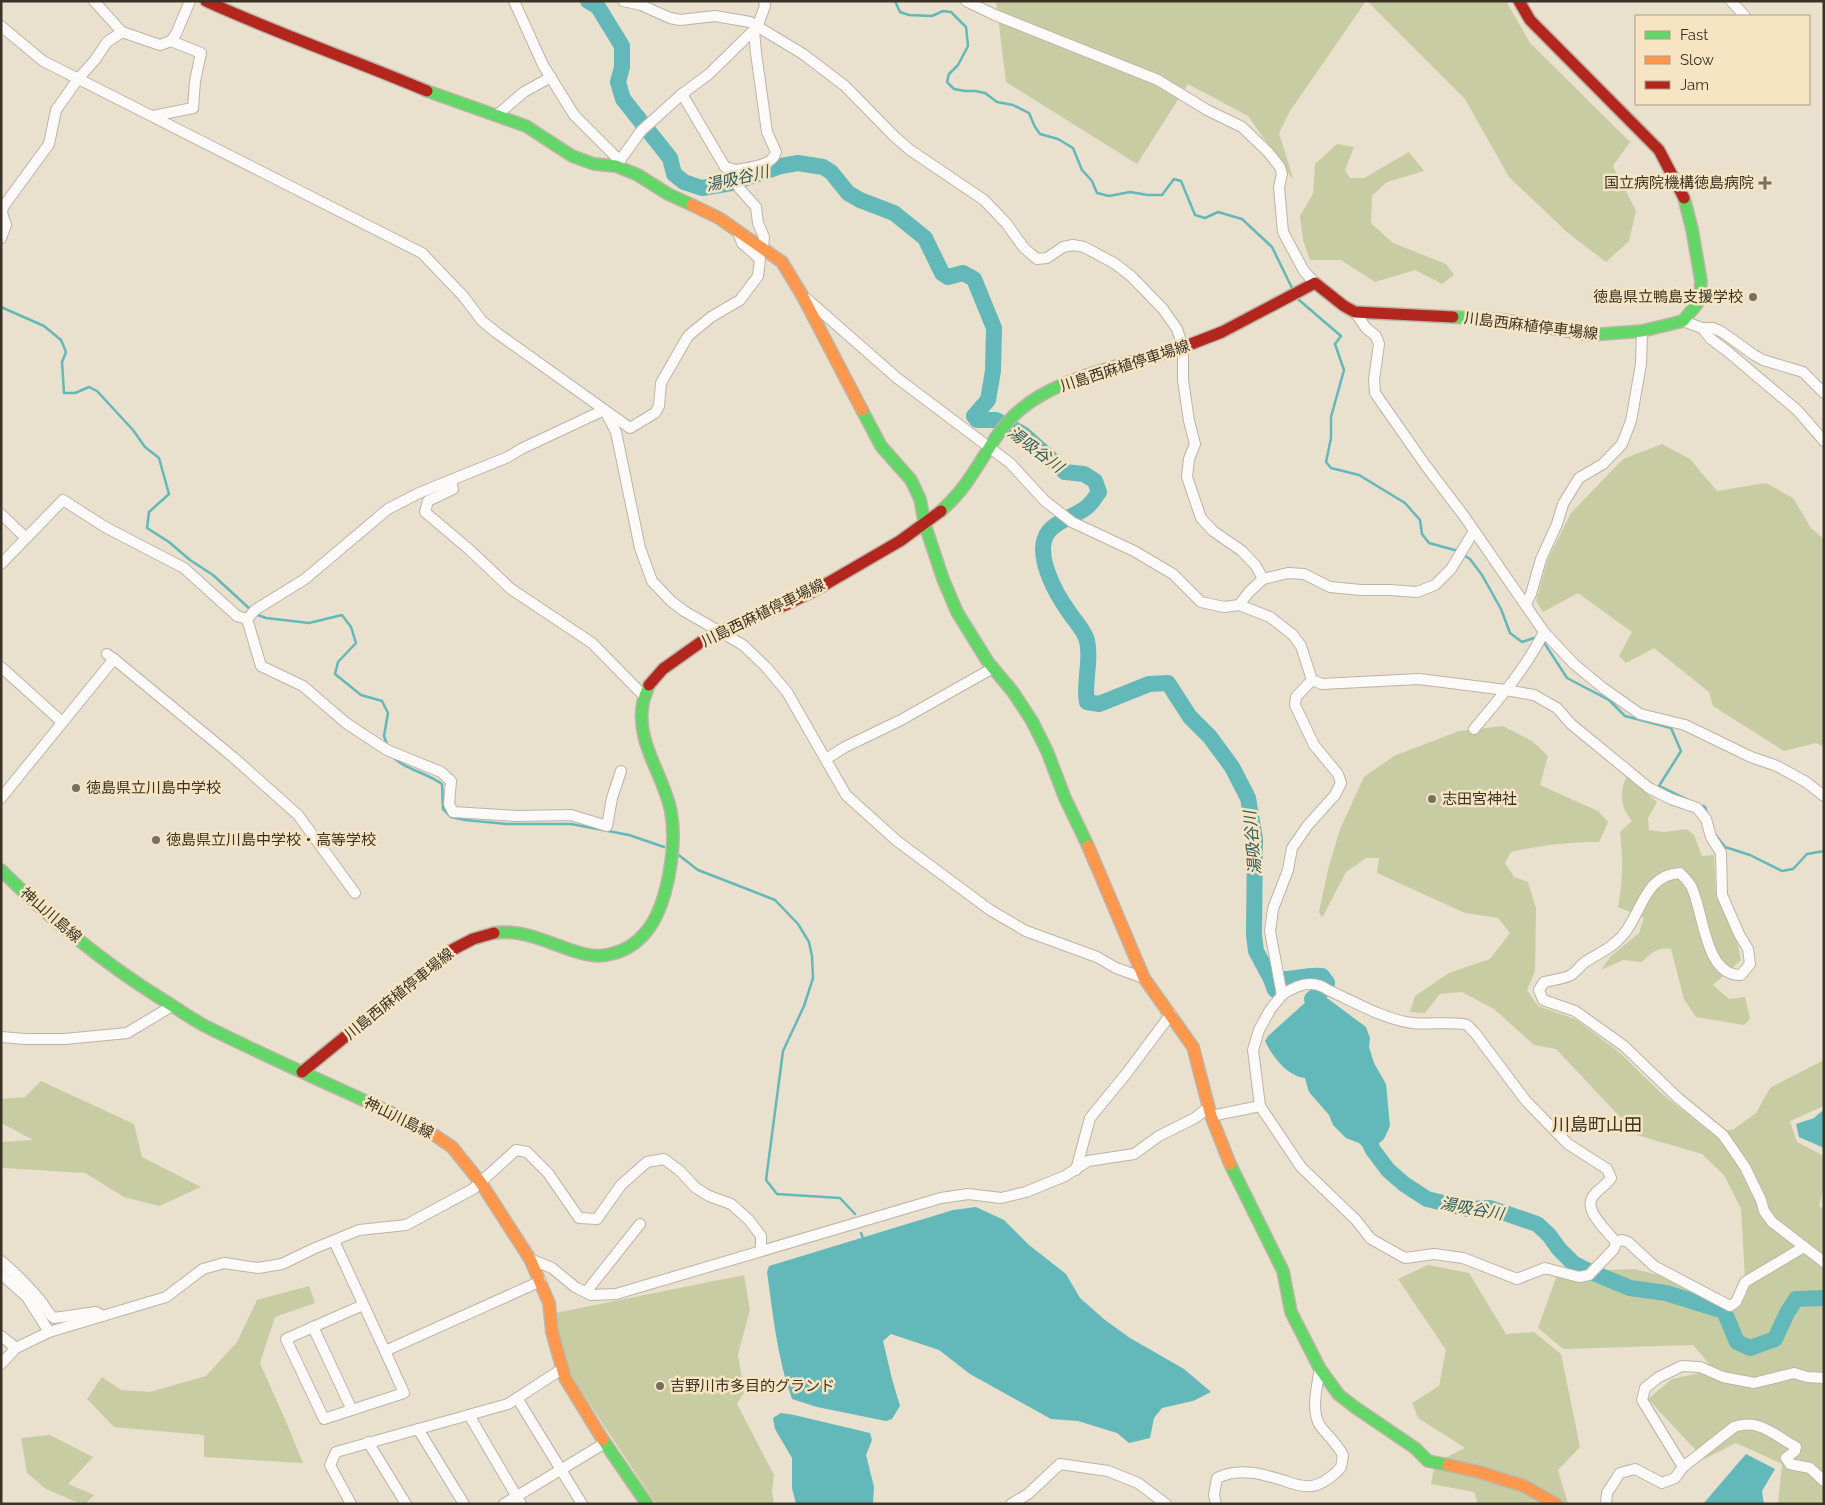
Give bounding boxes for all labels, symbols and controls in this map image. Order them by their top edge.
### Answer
legend [1635,15,1810,105]
text: Fast [1680,26,1708,44]
text: Slow [1680,51,1714,69]
text: Jam [1680,76,1709,94]
water label: 湯吸谷川 [704,162,772,195]
place label: 国立病院機構徳島病院 [1604,174,1754,192]
marker: 国立病院機構徳島病院 [1758,176,1772,190]
place label: 徳島県立鴨島支援学校 [1593,288,1743,306]
marker: 徳島県立鴨島支援学校 [1747,291,1759,303]
street label: 川島西麻植停車場線 [1463,309,1599,343]
street label: 川島西麻植停車場線 [1058,337,1192,395]
water label: 湯吸谷川 [1004,423,1069,477]
street label: 川島西麻植停車場線 [698,575,828,651]
place label: 徳島県立川島中学校 [86,779,221,797]
marker: 徳島県立川島中学校 [70,782,82,794]
place label: 志田宮神社 [1442,790,1517,808]
marker: 志田宮神社 [1426,793,1438,805]
water label: 湯吸谷川 [1240,808,1265,876]
place label: 徳島県立川島中学校・高等学校 [166,831,376,849]
marker: 徳島県立川島中学校・高等学校 [150,834,162,846]
street label: 神山川島線 [17,884,85,946]
street label: 川島西麻植停車場線 [341,945,457,1043]
street label: 神山川島線 [361,1093,437,1143]
district label: 川島町山田 [1552,1114,1642,1135]
water label: 湯吸谷川 [1439,1194,1507,1224]
place label: 吉野川市多目的グランド [670,1377,835,1395]
marker: 吉野川市多目的グランド [654,1380,666,1392]

